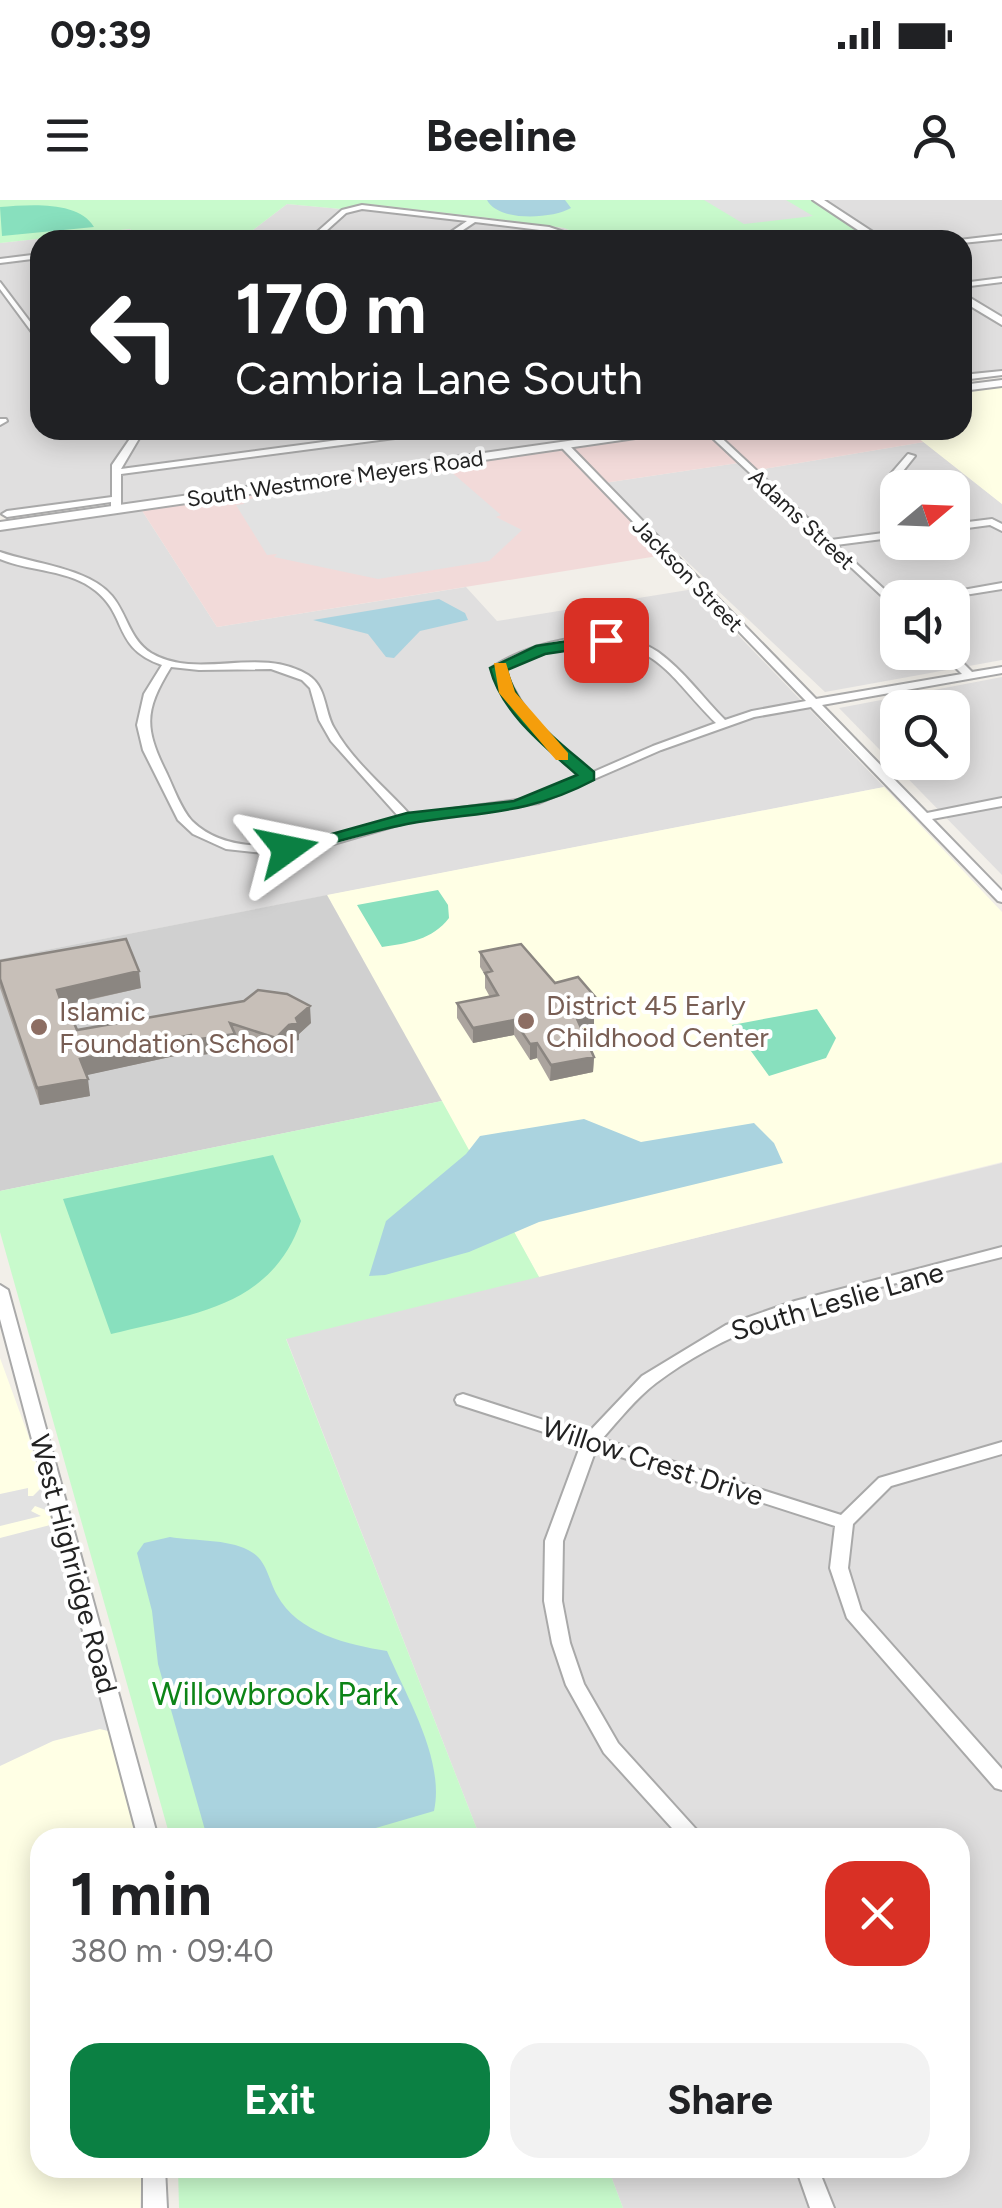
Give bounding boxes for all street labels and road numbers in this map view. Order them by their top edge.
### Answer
street label: South Westmore Meyers Road [185,444,485,513]
street label: Adams Street [743,464,860,575]
street label: Jackson Street [627,513,749,638]
street label: South Leslie Lane [727,1254,947,1348]
street label: Willow Crest Drive [538,1409,768,1513]
street label: West Highridge Road [23,1431,125,1697]

